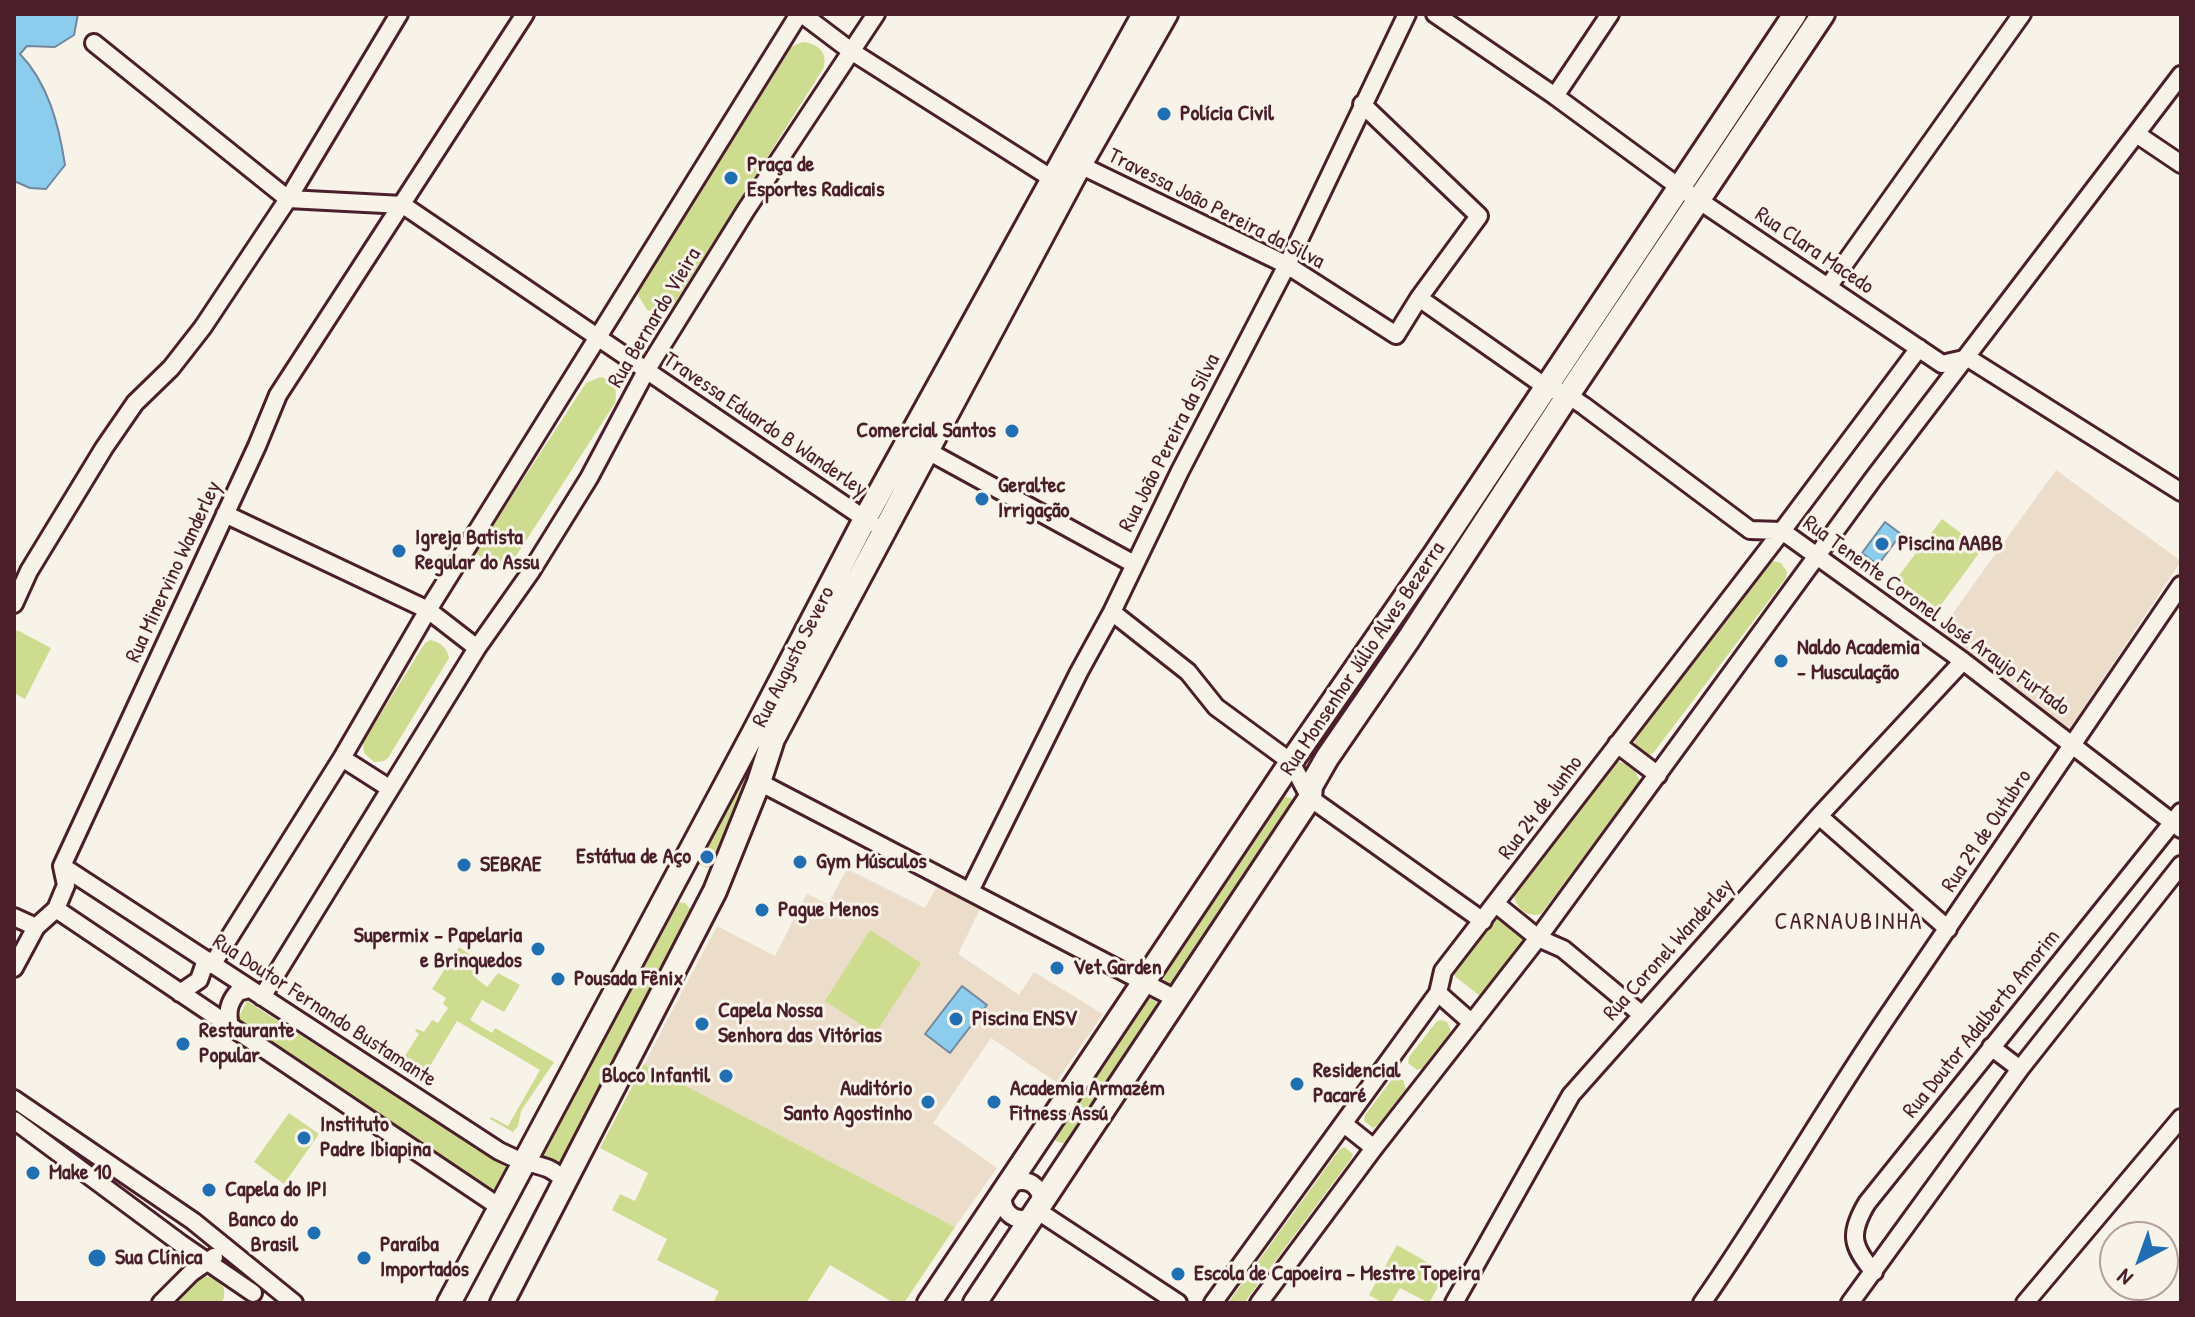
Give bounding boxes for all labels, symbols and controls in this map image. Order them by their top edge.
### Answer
place label: Polícia Civil [1180,101,1274,127]
marker: Polícia Civil [1155,105,1173,123]
street label: Travessa João Pereira da Silva [1103,143,1329,275]
place label: Praça de Esportes Radicais [747,152,884,204]
marker: Praça de Esportes Radicais [722,169,740,187]
street label: Rua Clara Macedo [1750,202,1878,300]
street label: Rua Bernardo Vieira [603,243,707,393]
street label: Travessa Eduardo B Wanderley [658,347,872,503]
street label: Rua João Pereira da Silva [1114,350,1226,536]
place label: Comercial Santos [856,418,996,444]
marker: Comercial Santos [1003,422,1021,440]
place label: Geraltec Irrigação [998,473,1069,524]
street label: Rua Minervino Wanderley [120,477,228,667]
marker: Geraltec Irrigação [973,490,991,508]
street label: Rua Tenente Coronel José Araujo Furtado [1797,510,2075,722]
place label: Igreja Batista Regular do Assu [415,525,539,576]
place label: Piscina AABB [1898,531,2003,557]
marker: Piscina AABB [1873,535,1891,553]
street label: Rua Monsenhor Júlio Alves Bezerra [1275,537,1451,781]
marker: Igreja Batista Regular do Assu [390,542,408,560]
street label: Rua Augusto Severo [747,582,841,732]
place label: Naldo Academia - Musculação [1797,635,1919,686]
marker: Naldo Academia - Musculação [1772,652,1790,670]
street label: Rua 24 de Junho [1493,751,1589,865]
street label: Rua 29 de Outubro [1936,765,2038,897]
place label: Estátua de Aço [576,844,691,870]
marker: Estátua de Aço [698,848,716,866]
place label: Gym Músculos [816,849,927,875]
place label: SEBRAE [480,852,541,878]
marker: Gym Músculos [791,853,809,871]
marker: SEBRAE [455,856,473,874]
street label: Rua Coronel Wanderley [1598,873,1740,1027]
place label: Pague Menos [778,897,879,923]
marker: Pague Menos [753,901,771,919]
district label: CARNAUBINHA [1775,909,1923,937]
place label: Supermix - Papelaria e Brinquedos [354,923,522,974]
street label: Rua Doutor Adalberto Amorim [1898,924,2066,1124]
street label: Rua Doutor Fernando Bustamante [207,929,441,1093]
marker: Supermix - Papelaria e Brinquedos [529,940,547,958]
place label: Vet Garden [1073,955,1162,981]
marker: Vet Garden [1048,959,1066,977]
place label: Pousada Fênix [574,966,683,992]
marker: Pousada Fênix [549,970,567,988]
place label: Capela Nossa Senhora das Vitórias [718,998,882,1050]
place label: Piscina ENSV [972,1006,1077,1032]
marker: Piscina ENSV [947,1010,965,1028]
marker: Capela Nossa Senhora das Vitórias [693,1015,711,1033]
place label: Restaurante Popular [199,1018,295,1070]
marker: Restaurante Popular [174,1035,192,1053]
place label: Residencial Pacaré [1313,1058,1400,1110]
place label: Bloco Infantil [602,1063,710,1089]
marker: Bloco Infantil [717,1067,735,1085]
marker: Residencial Pacaré [1288,1075,1306,1093]
place label: Auditório Santo Agostinho [783,1076,912,1128]
place label: Academia Armazém Fitness Assú [1010,1076,1165,1128]
marker: Auditório Santo Agostinho [919,1093,937,1111]
marker: Academia Armazém Fitness Assú [985,1093,1003,1111]
place label: Instituto Padre Ibiapina [320,1112,431,1164]
marker: Instituto Padre Ibiapina [295,1129,313,1147]
place label: Make 10 [49,1160,112,1186]
marker: Make 10 [24,1164,42,1182]
place label: Capela do IPI [225,1177,327,1203]
marker: Capela do IPI [200,1181,218,1199]
place label: Banco do Brasil [228,1207,298,1258]
north arrow [2099,1221,2179,1301]
marker: Banco do Brasil [305,1224,323,1242]
place label: Paraíba Importados [380,1232,469,1284]
place label: Sua Clínica [115,1245,202,1271]
marker: Sua Clínica [86,1247,108,1269]
marker: Paraíba Importados [355,1249,373,1267]
place label: Escola de Capoeira - Mestre Topeira [1194,1261,1480,1287]
text: N [2110,1262,2139,1293]
marker: Escola de Capoeira - Mestre Topeira [1169,1265,1187,1283]

